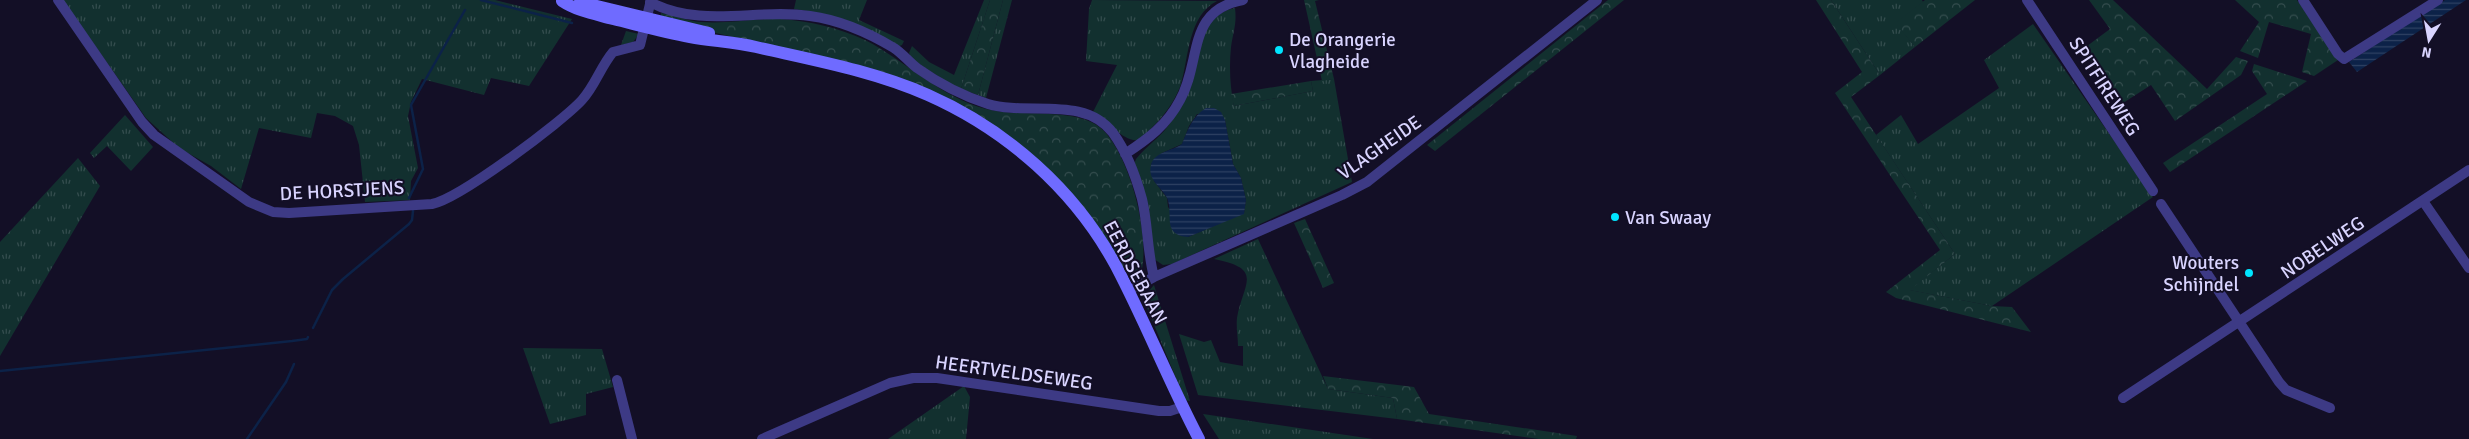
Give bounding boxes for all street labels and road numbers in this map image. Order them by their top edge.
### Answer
street label: SPITFIREWEG [2063,33,2145,140]
street label: VLAGHEIDE [1333,110,1426,185]
street label: DE HORSTJENS [279,176,405,206]
street label: NOBELWEG [2276,211,2369,284]
street label: EERDSEBAAN [1098,216,1173,329]
street label: HEERTVELDSEWEG [934,350,1094,396]

